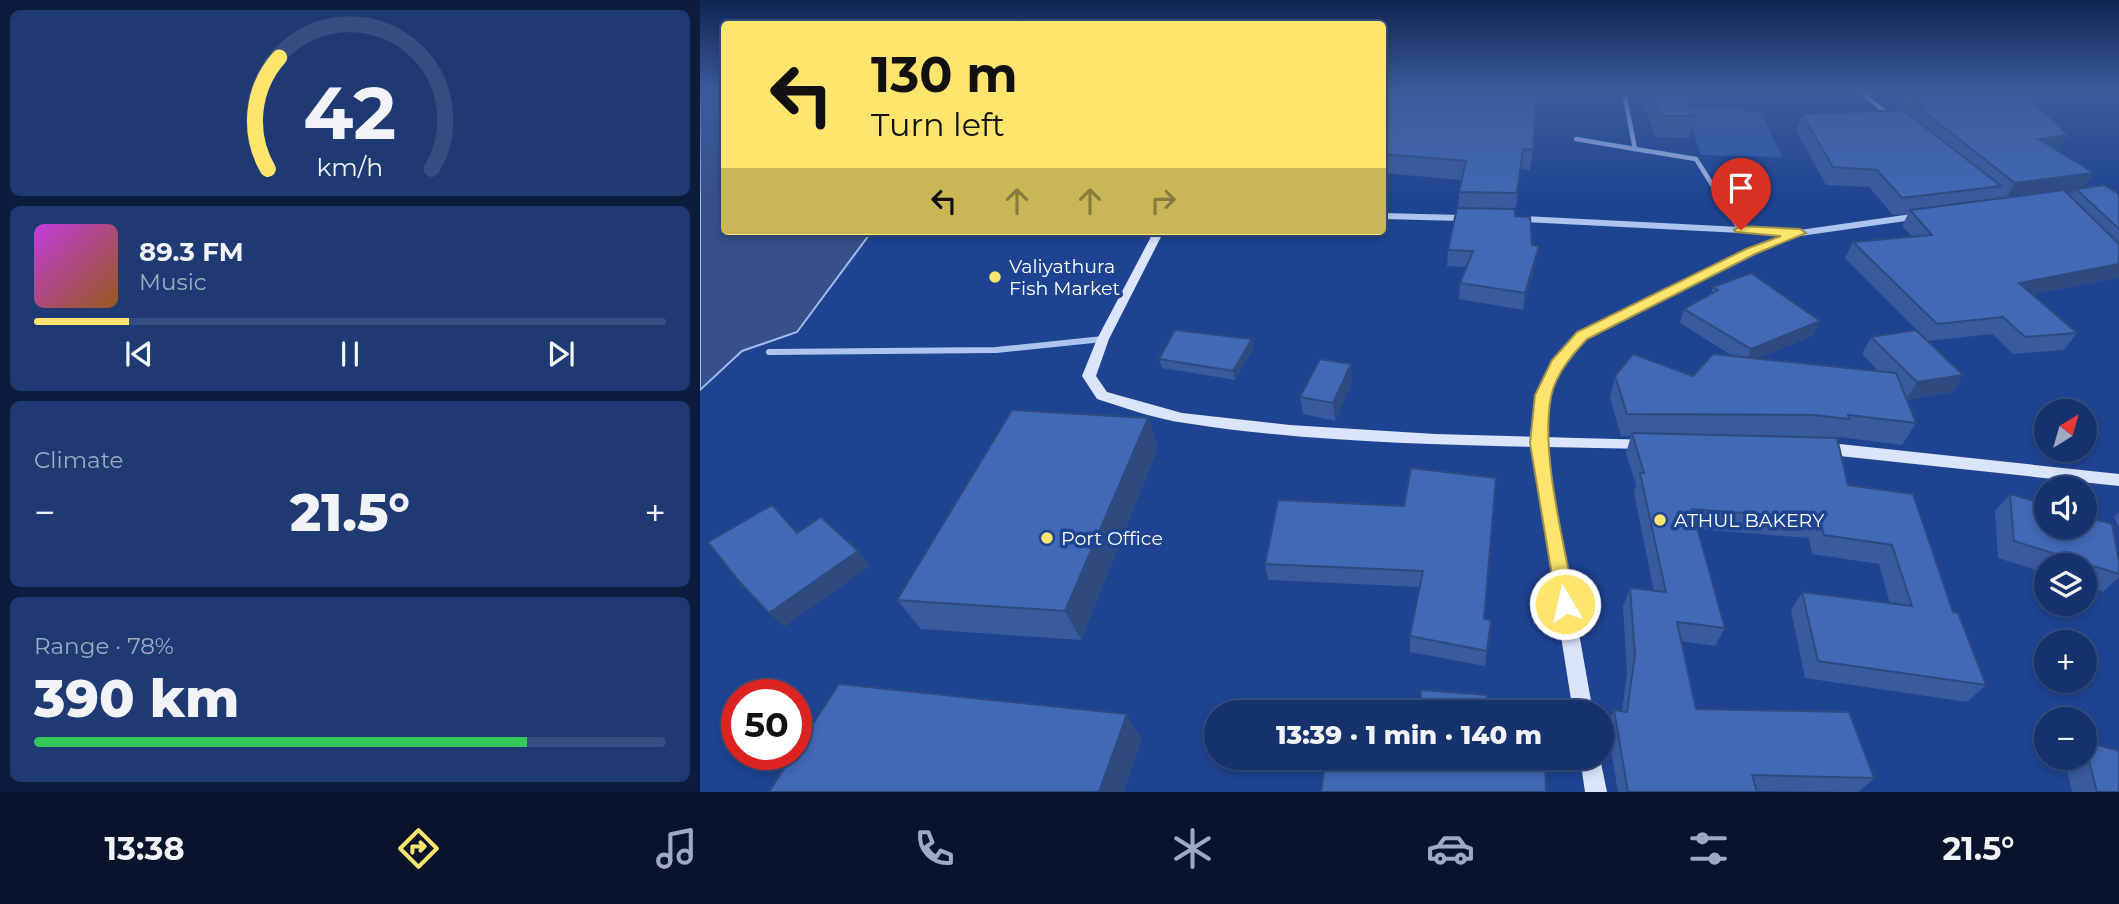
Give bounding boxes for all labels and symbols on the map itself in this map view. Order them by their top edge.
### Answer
pin [1711,158,1771,230]
place label: Valiyathura Fish Market [1009,255,1120,300]
marker: Valiyathura Fish Market [987,269,1003,285]
north arrow [2034,399,2096,462]
place label: ATHUL BAKERY [1674,509,1825,532]
marker: ATHUL BAKERY [1652,512,1668,528]
place label: Port Office [1061,527,1163,550]
marker: Port Office [1039,530,1055,546]
position arrow [1528,567,1602,641]
speed limit sign: 50 [721,679,812,770]

